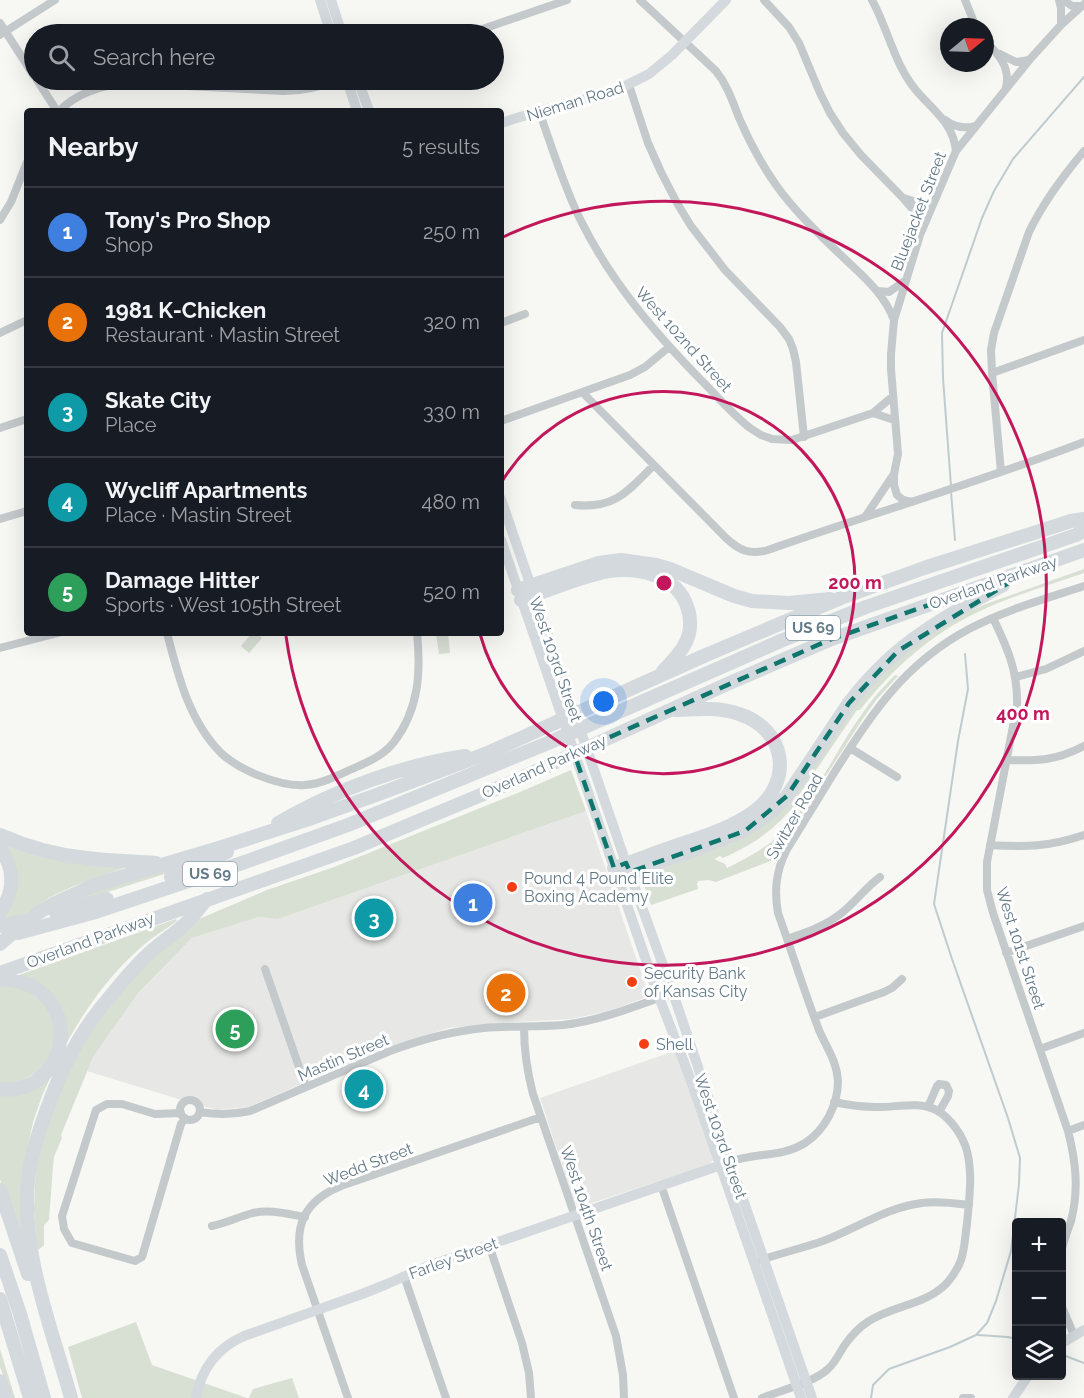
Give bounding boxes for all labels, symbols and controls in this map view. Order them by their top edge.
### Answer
north arrow [940,18,994,72]
search box [24,24,504,90]
icon: search [45,41,78,74]
text: Search here [93,44,215,70]
street label: Nieman Road [524,78,626,125]
text: Nearby [48,132,138,162]
text: 5 results [402,135,480,159]
street label: Bluejacket Street [887,148,950,273]
text: Tony's Pro Shop [105,207,271,233]
text: 1 [63,220,72,244]
text: 250 m [423,220,480,244]
text: Shop [105,233,153,257]
street label: West 102nd Street [631,283,736,396]
text: 1981 K-Chicken [105,297,266,323]
text: 2 [62,310,73,334]
text: 320 m [423,310,480,334]
text: Restaurant · Mastin Street [105,323,340,347]
text: Skate City [105,387,211,413]
text: 3 [62,400,73,424]
text: 330 m [423,400,480,424]
text: Place [105,413,156,437]
text: Wycliff Apartments [105,477,307,503]
text: 4 [62,490,73,514]
text: 480 m [422,490,480,514]
text: Place · Mastin Street [105,503,292,527]
street label: Overland Parkway [927,552,1060,613]
text: Damage Hitter [105,567,259,593]
text: 200 m [828,572,882,593]
centre of rings [654,573,674,593]
text: 5 [62,580,73,604]
text: 520 m [423,580,480,604]
text: Sports · West 105th Street [105,593,341,617]
street label: West 103rd Street [525,594,586,725]
road number: US 69 [786,616,840,640]
your location [589,687,618,716]
text: 400 m [996,703,1050,724]
street label: Overland Parkway [479,730,610,802]
street label: Switzer Road [762,770,827,863]
road number: US 69 [183,862,237,886]
place label: Pound 4 Pound Elite Boxing Academy [524,869,673,906]
pin: 1 [454,880,492,926]
marker: Pound 4 Pound Elite Boxing Academy [505,880,519,894]
street label: West 101st Street [992,885,1049,1012]
pin: 3 [354,896,394,940]
street label: Overland Parkway [24,908,157,972]
place label: Security Bank of Kansas City [644,964,748,1001]
pin: 2 [486,970,526,1016]
marker: Security Bank of Kansas City [625,975,639,989]
pin: 5 [216,1006,254,1052]
street label: Mastin Street [295,1030,392,1085]
place label: Shell [656,1035,694,1054]
marker: Shell [637,1037,651,1051]
pin: 4 [344,1066,384,1112]
street label: West 103rd Street [690,1071,751,1202]
street label: Wedd Street [321,1139,416,1190]
street label: West 104th Street [556,1143,617,1274]
map controls [1012,1218,1066,1380]
button: + [1012,1218,1066,1272]
street label: Farley Street [406,1233,501,1283]
button: − [1012,1272,1066,1326]
button: layers [1012,1326,1066,1380]

